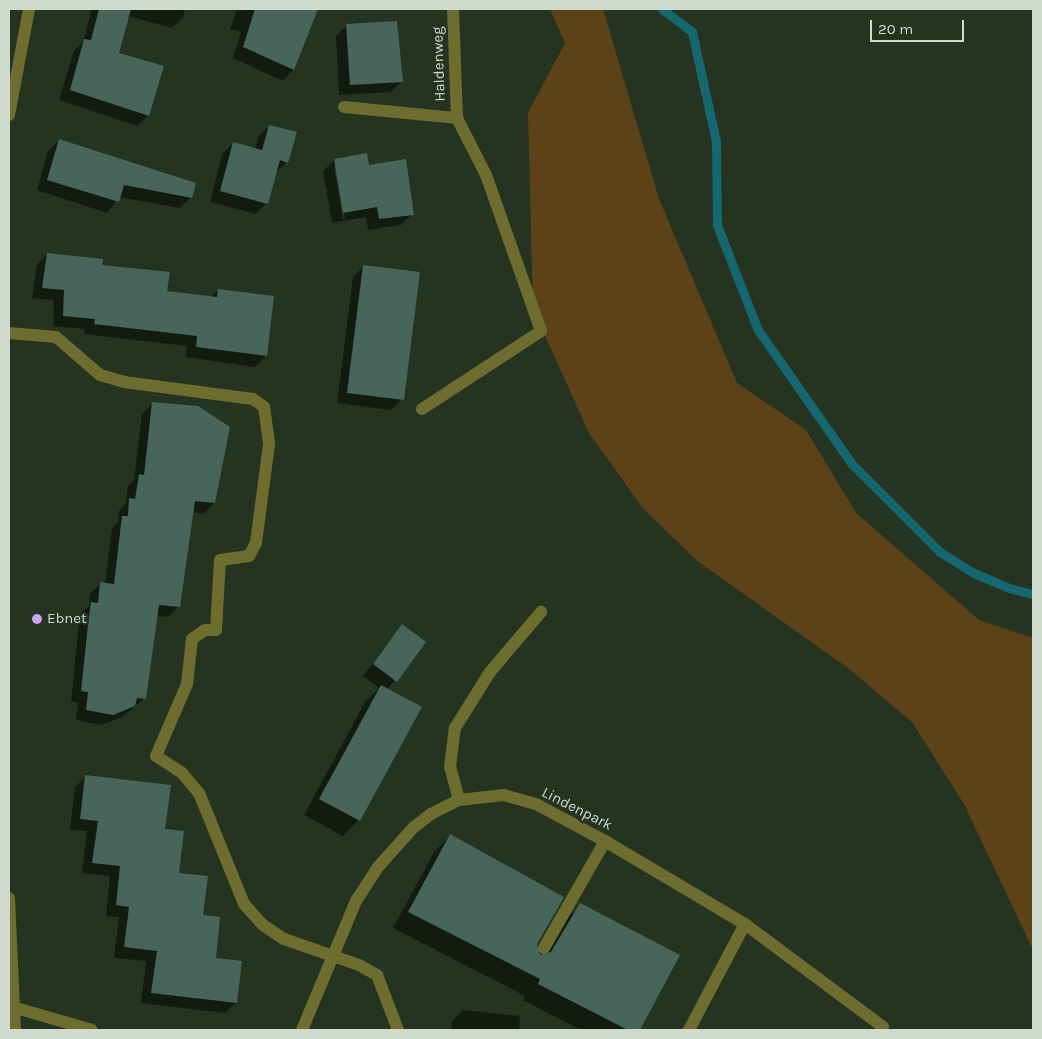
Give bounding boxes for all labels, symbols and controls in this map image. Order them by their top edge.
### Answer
scale bar [872,10,966,42]
text: 20 m [878,20,913,38]
street label: Haldenweg [429,26,449,102]
place label: Ebnet [47,610,87,628]
marker: Ebnet [31,613,43,625]
street label: Lindenpark [539,783,615,835]

